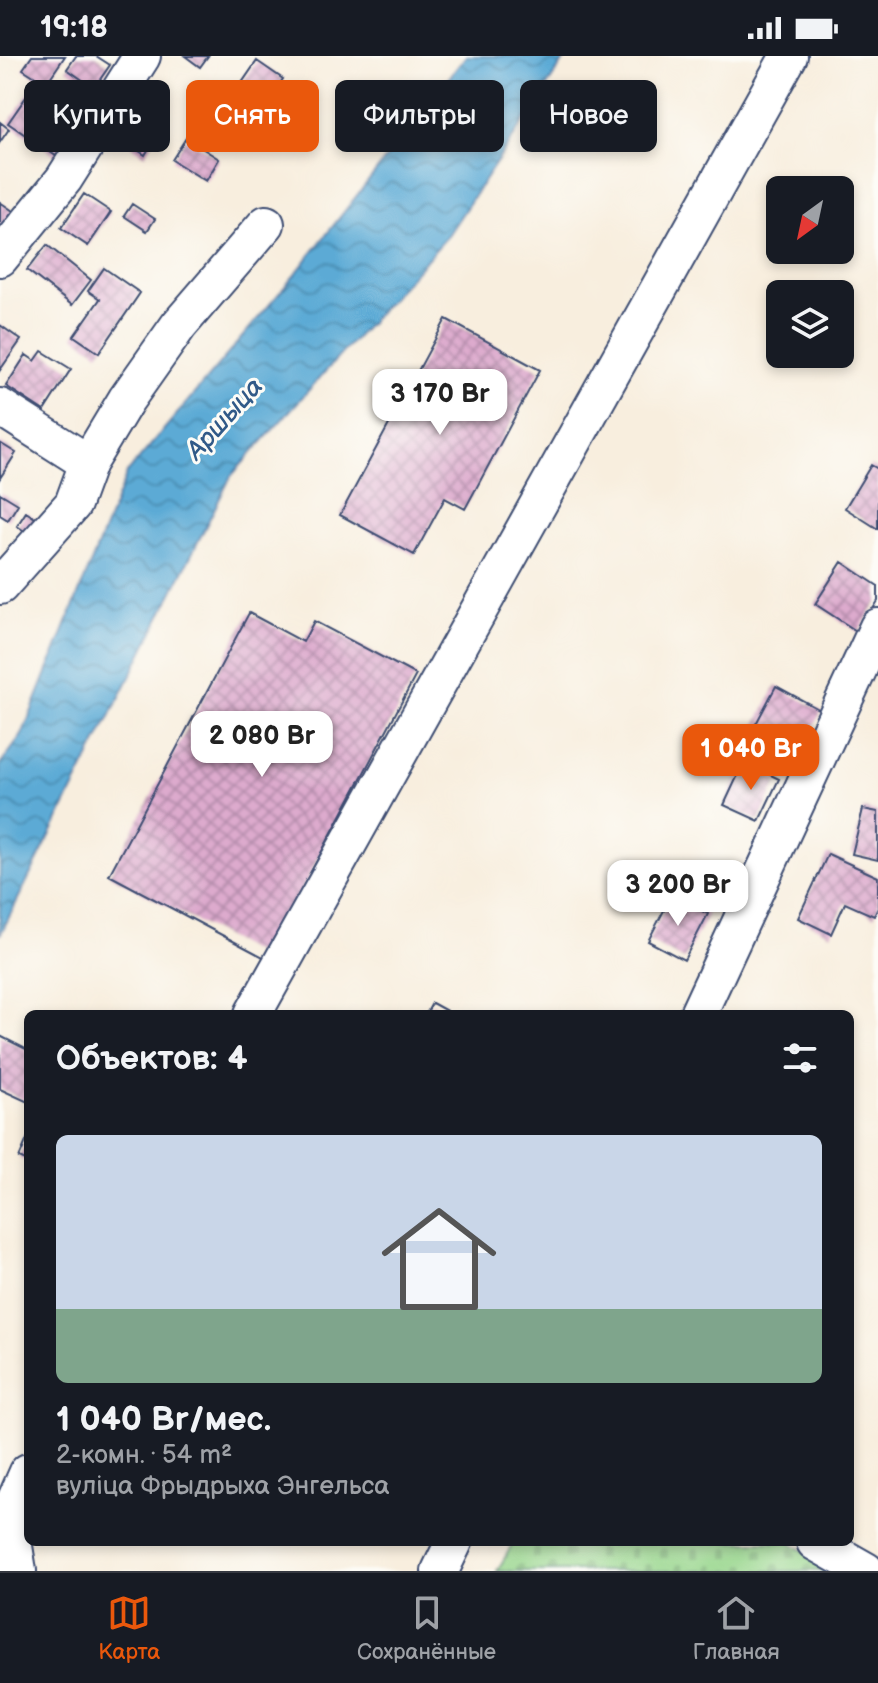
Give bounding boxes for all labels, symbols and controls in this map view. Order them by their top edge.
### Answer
text: 19:18 [40,10,108,46]
chip: Купить [24,80,170,152]
chip: Снять [186,80,319,152]
chip: Фильтры [335,80,504,152]
chip: Новое [520,80,657,152]
north arrow [766,176,854,264]
map controls [766,176,854,368]
button: layers [766,280,854,368]
pin: 3 170 Br [357,369,523,437]
water label: Аршыца [179,372,270,468]
text: 3 170 Br [390,379,490,410]
pin: 2 080 Br [179,711,345,779]
text: 2 080 Br [209,721,315,752]
pin: 1 040 Br [668,724,834,792]
text: 1 040 Br [700,734,802,765]
pin: 3 200 Br [595,860,761,928]
text: 3 200 Br [625,870,731,901]
icon: filters [778,1036,822,1080]
text: Объектов: 4 [56,1038,248,1079]
icon: home [367,1187,511,1331]
text: 1 040 Br/мес. [56,1399,271,1440]
text: 2-комн. · 54 m² [56,1440,232,1471]
text: вуліца Фрыдрыха Энгельса [56,1471,390,1502]
tab: Карта [98,1591,160,1666]
tab: Сохранённые [357,1591,496,1666]
tab: Главная [693,1591,780,1666]

